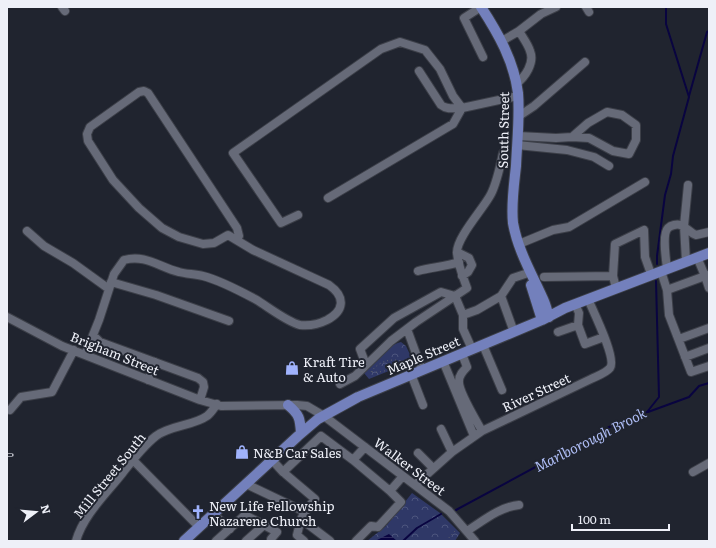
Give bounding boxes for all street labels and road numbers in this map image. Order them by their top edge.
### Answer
street label: South Street [493,91,513,169]
street label: Brigham Street [68,327,163,380]
street label: Maple Street [383,331,463,379]
street label: River Street [499,368,574,416]
street label: Mill Street South [68,428,150,522]
street label: Walker Street [370,433,451,500]

